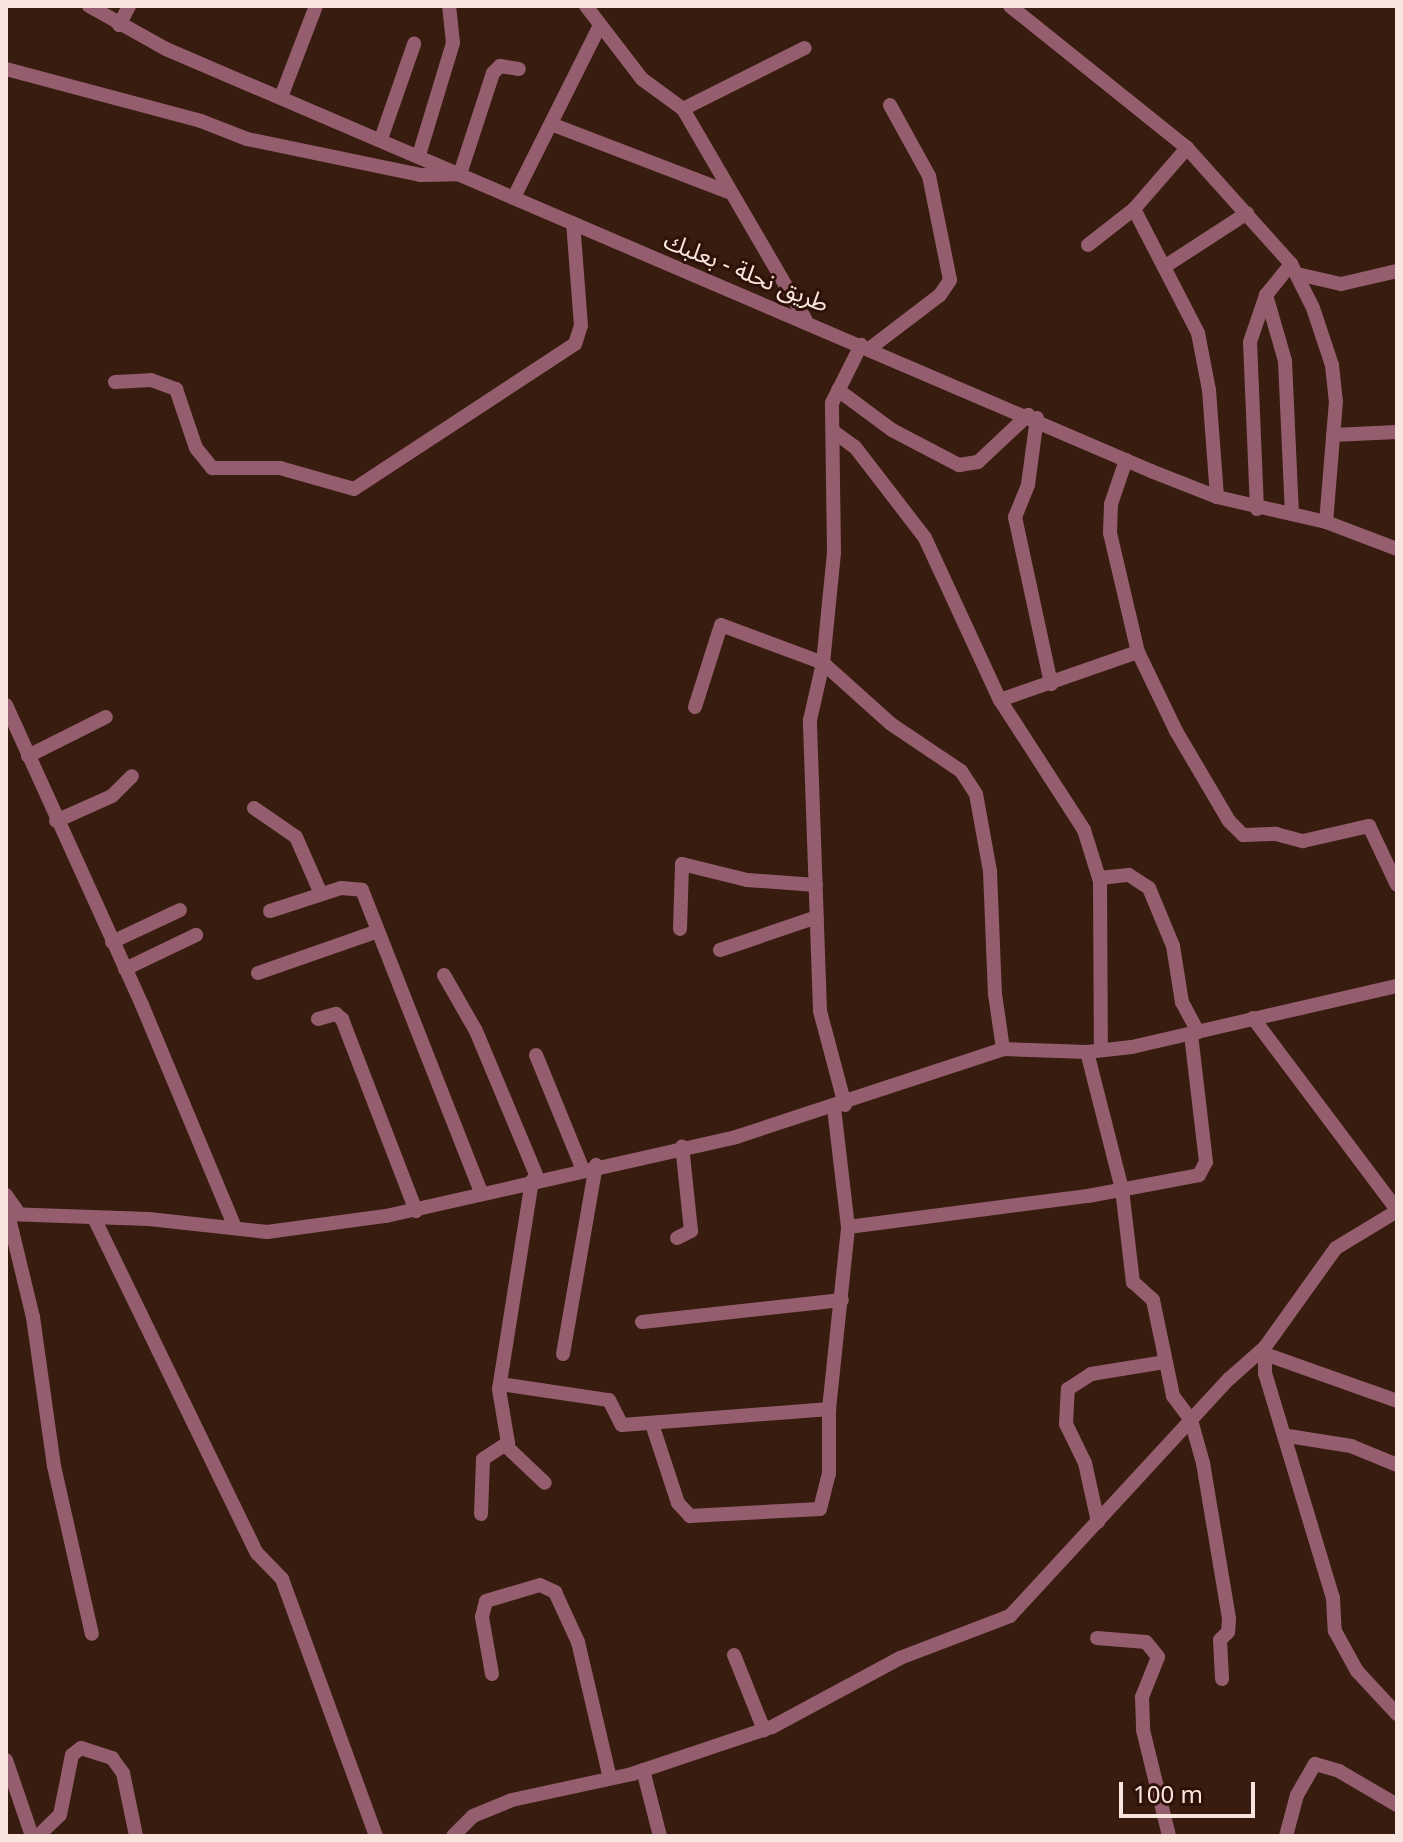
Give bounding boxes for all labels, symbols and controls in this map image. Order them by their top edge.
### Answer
street label: طريق نحلة - بعلبك [659,227,833,319]
scale bar [1123,1766,1259,1816]
text: 100 m [1133,1770,1203,1821]

